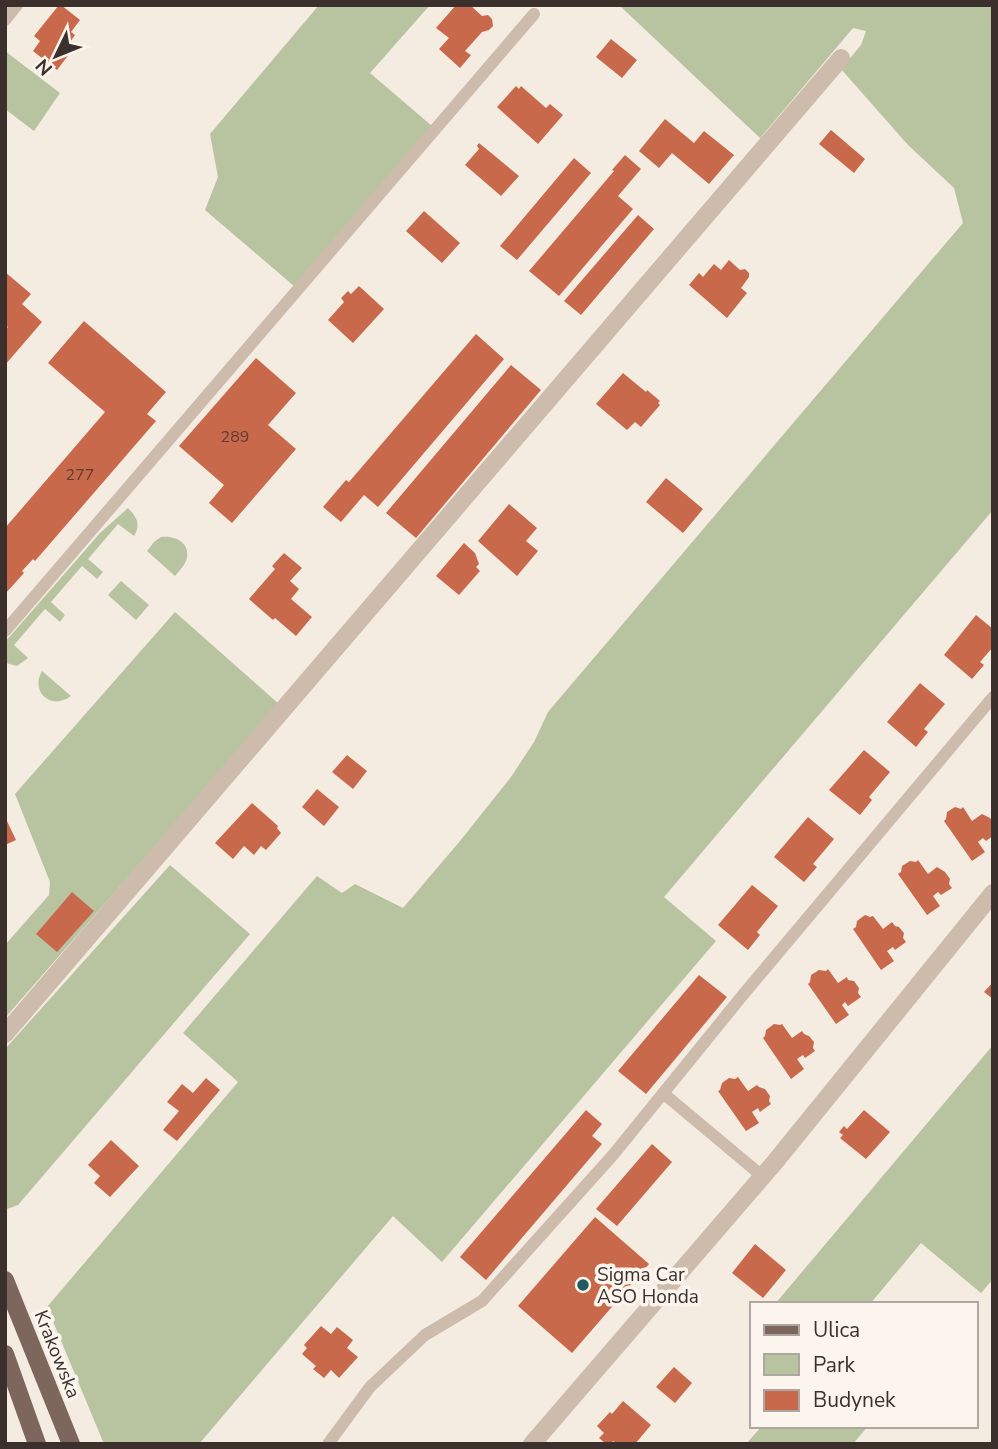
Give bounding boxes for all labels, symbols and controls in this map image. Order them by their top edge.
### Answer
north arrow [21,21,91,91]
text: N [30,53,59,81]
house number: 289 [221,426,249,448]
house number: 277 [66,464,94,486]
place label: Sigma Car ASO Honda [597,1262,699,1310]
marker: Sigma Car ASO Honda [575,1277,591,1293]
legend [750,1302,977,1428]
street label: Krakowska [28,1307,86,1402]
text: Ulica [813,1316,860,1344]
text: Park [813,1351,855,1379]
text: Budynek [813,1386,896,1414]

